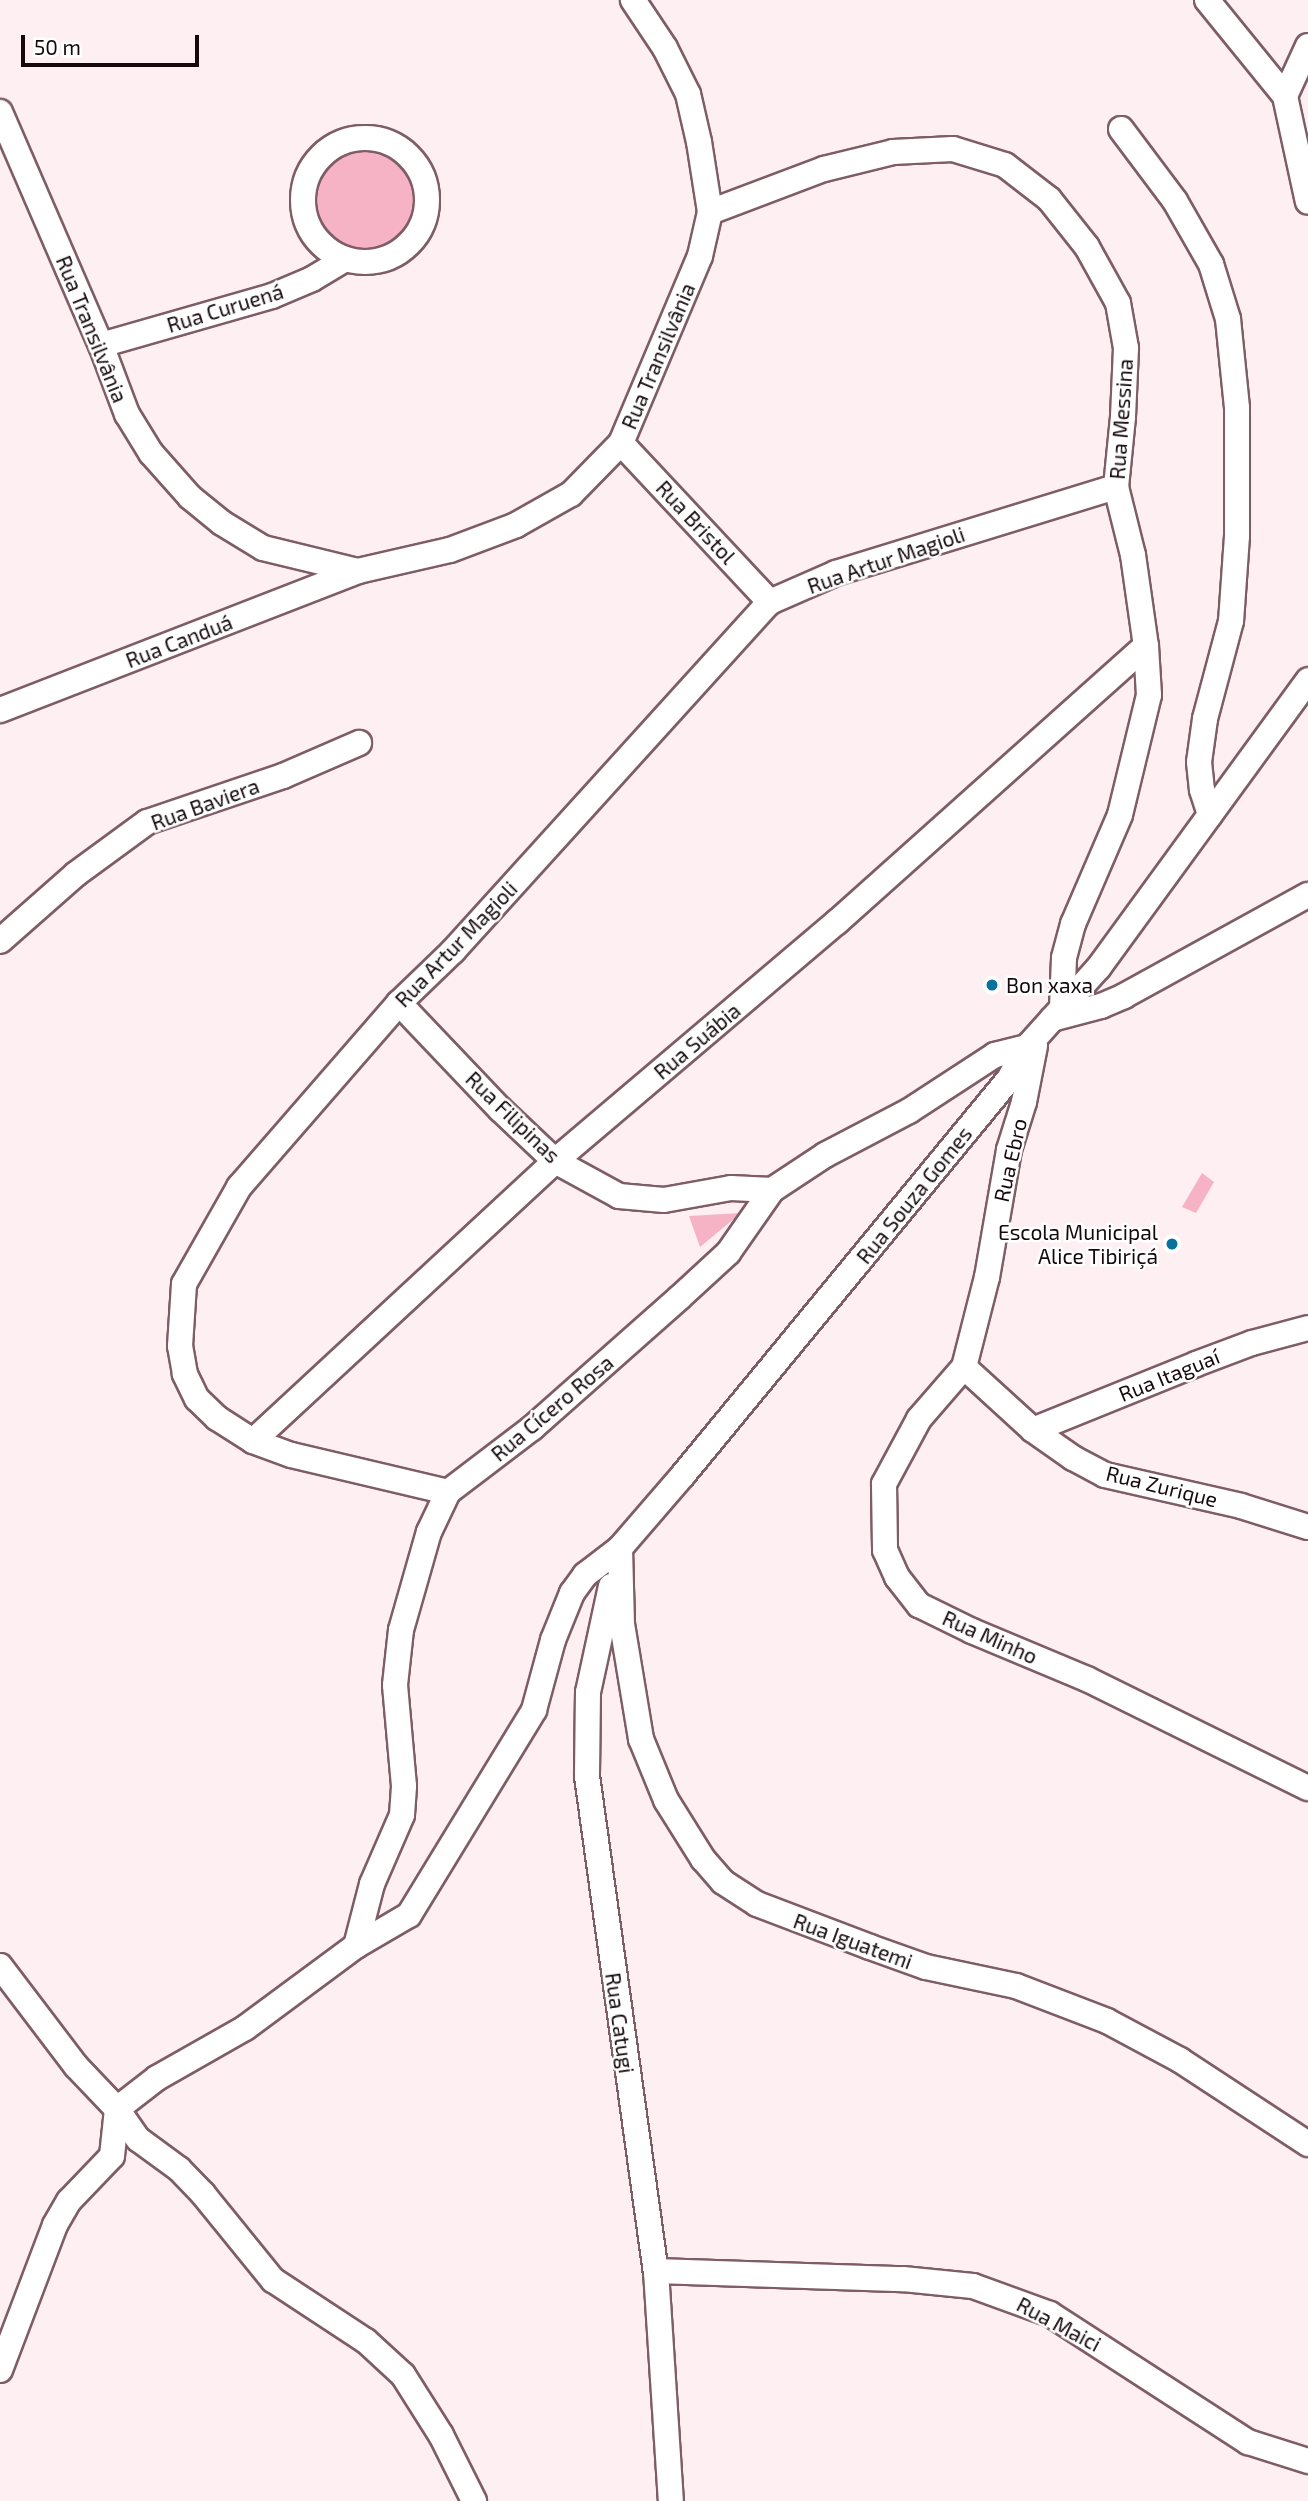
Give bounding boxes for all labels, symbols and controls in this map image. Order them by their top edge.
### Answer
scale bar [24,21,203,65]
text: 50 m [34,34,81,59]
street label: Rua Transilvânia [51,252,133,406]
street label: Rua Curuená [164,278,286,338]
street label: Rua Transilvânia [616,279,700,433]
street label: Rua Messina [1104,358,1138,480]
street label: Rua Bristol [651,475,741,569]
street label: Rua Artur Magioli [803,521,969,599]
street label: Rua Canduá [122,609,236,673]
street label: Rua Baviera [147,773,263,835]
street label: Rua Artur Magioli [389,876,523,1012]
place label: Bon xaxa [1006,972,1093,998]
marker: Bon xaxa [984,977,1000,993]
street label: Rua Suábia [649,998,745,1084]
street label: Rua Filipinas [461,1066,565,1168]
street label: Rua Ebro [988,1116,1032,1204]
street label: Rua Souza Gomes [851,1121,977,1269]
place label: Escola Municipal Alice Tibiriçá [998,1219,1158,1269]
marker: Escola Municipal Alice Tibiriçá [1164,1236,1180,1252]
street label: Rua Itaguaí [1115,1343,1223,1407]
street label: Rua Cícero Rosa [486,1350,618,1466]
street label: Rua Zurique [1104,1460,1220,1512]
street label: Rua Minho [939,1605,1041,1669]
street label: Rua Iguatemi [790,1908,916,1974]
street label: Rua Catugi [600,1971,640,2075]
street label: Rua Maici [1013,2291,1105,2357]

